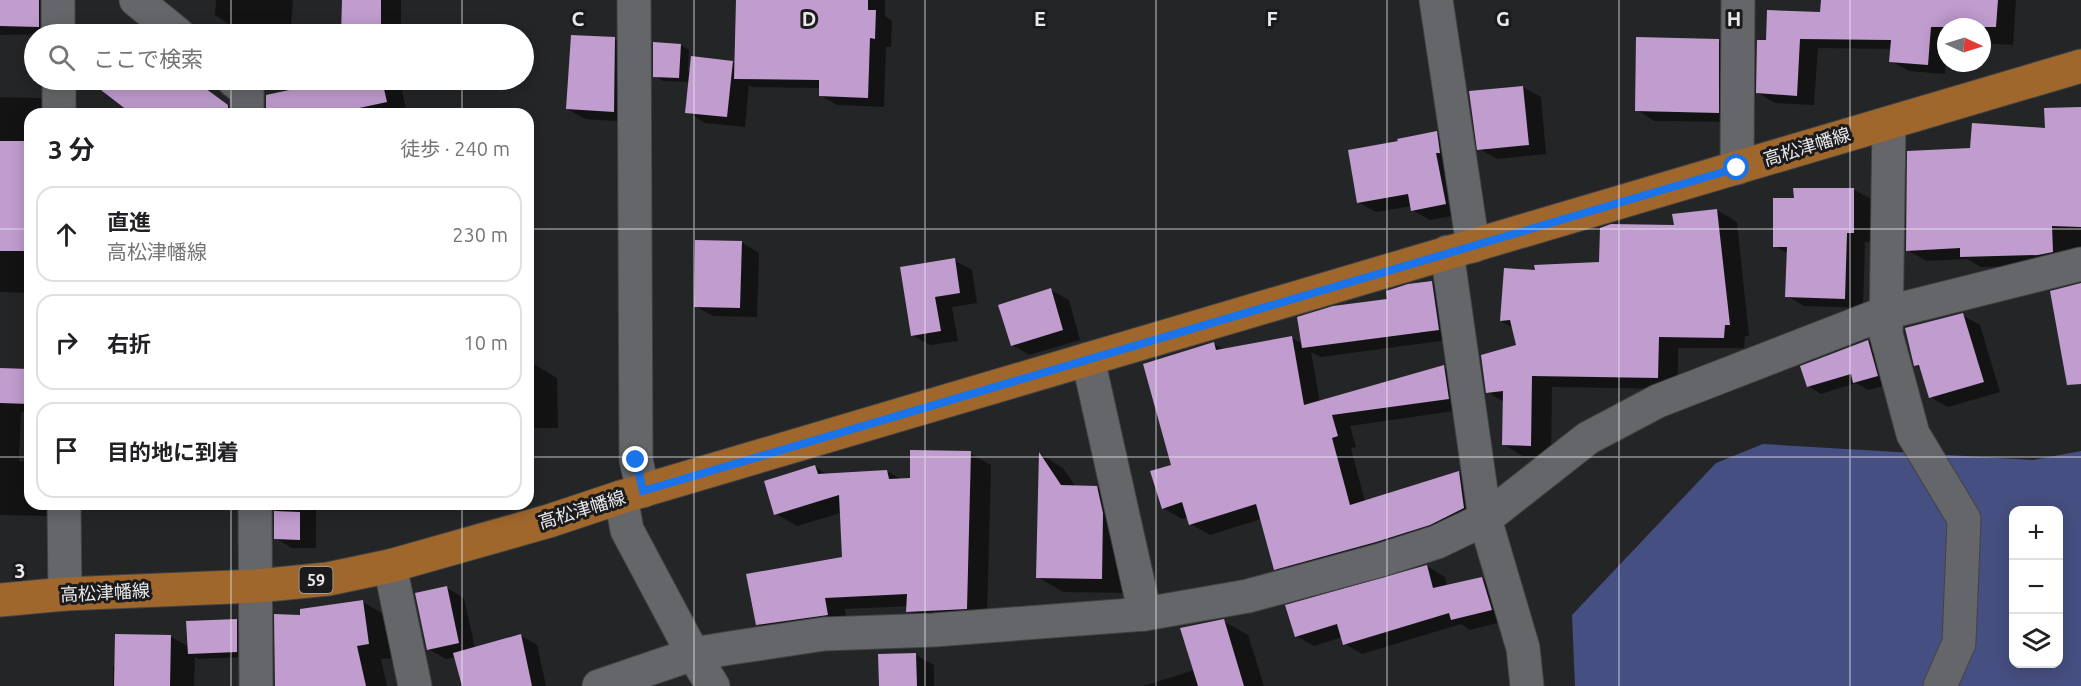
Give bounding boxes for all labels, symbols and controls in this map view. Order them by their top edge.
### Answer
text: C [572,7,585,30]
text: D [802,7,816,30]
text: E [1034,7,1046,30]
text: F [1266,7,1278,30]
text: G [1496,7,1510,30]
text: H [1727,7,1741,30]
north arrow [1937,18,1991,72]
search box [24,24,534,90]
icon: search [45,41,78,74]
text: ここで検索 [93,46,203,71]
street label: 高松津幡線 [1761,123,1853,169]
text: 3 分 [48,135,95,164]
text: 徒歩 · 240 m [400,137,510,160]
route start [1723,154,1749,180]
text: 直進 [107,209,151,234]
icon: ahead [50,218,83,251]
text: 230 m [452,223,508,246]
text: 高松津幡線 [107,240,207,263]
icon: right [50,326,83,359]
text: 右折 [107,331,151,356]
text: 10 m [464,331,508,354]
icon: arrive [50,434,83,467]
text: 目的地に到着 [107,439,239,464]
route end [622,446,648,472]
street label: 高松津幡線 [536,486,628,532]
map controls [2009,506,2063,668]
button: + [2009,506,2063,560]
text: 3 [14,559,26,582]
button: − [2009,560,2063,614]
road number: 59 [300,567,332,593]
street label: 高松津幡線 [59,580,150,604]
button: layers [2009,614,2063,668]

